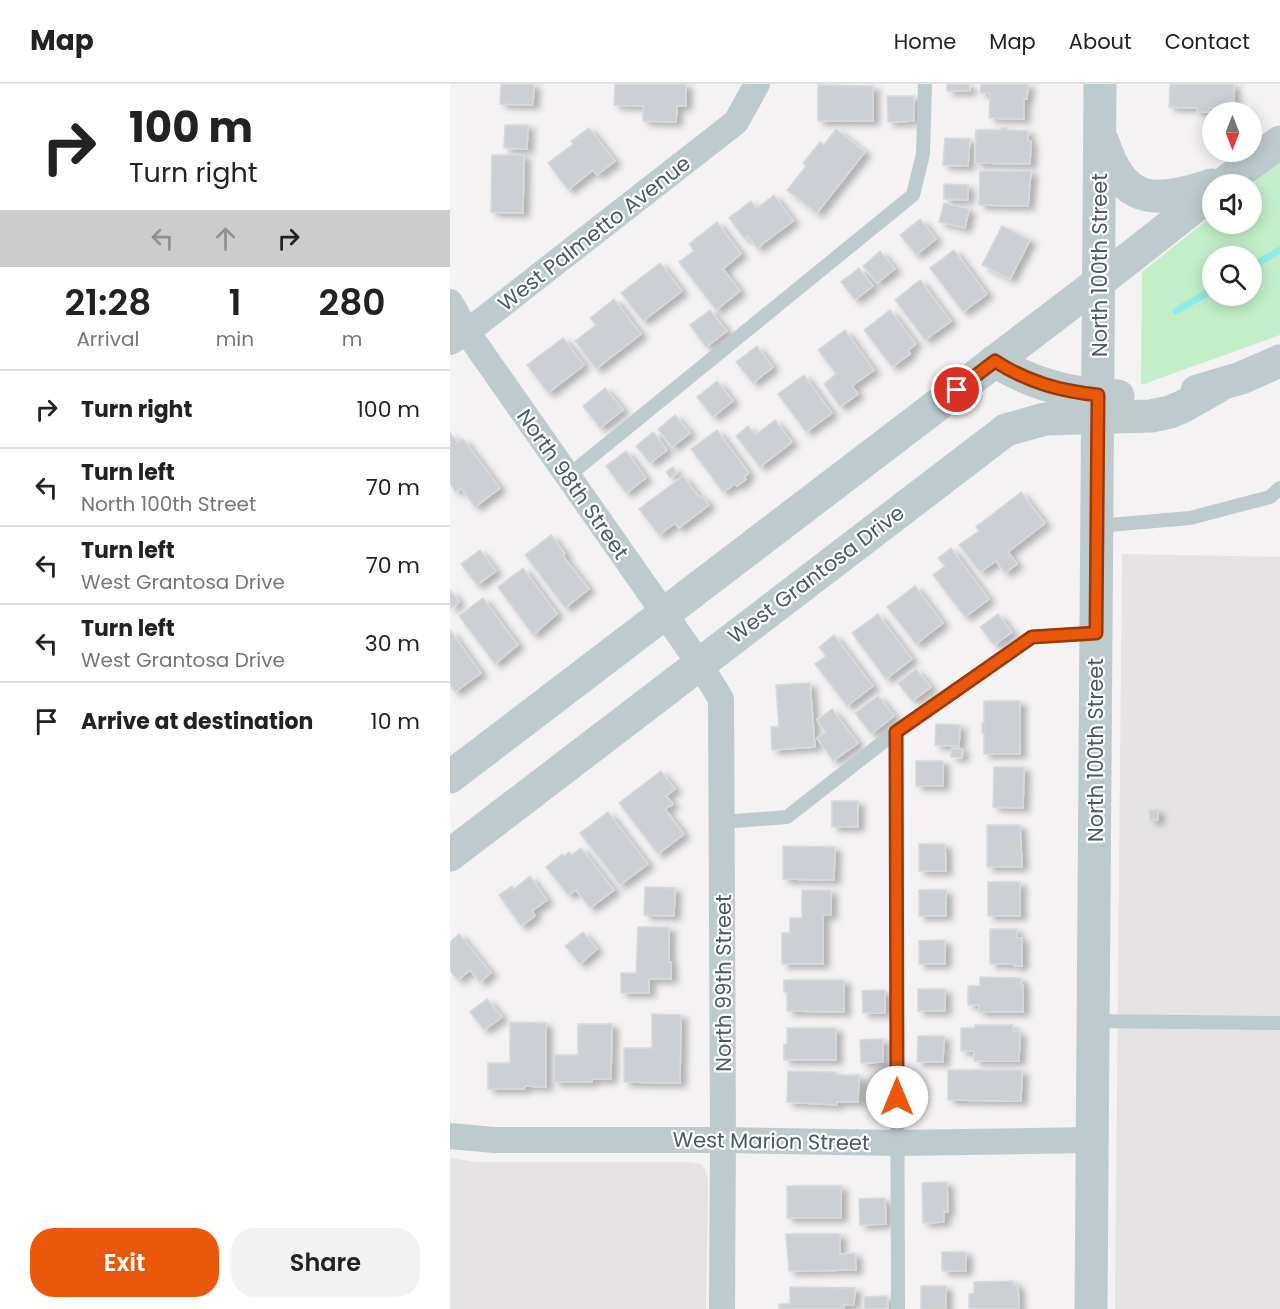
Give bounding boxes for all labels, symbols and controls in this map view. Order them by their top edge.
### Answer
text: Map [30,21,94,60]
text: Home [894,27,956,56]
text: Map [989,27,1036,56]
text: About [1069,27,1132,56]
text: Contact [1165,27,1250,56]
text: 100 m [129,98,253,157]
north arrow [1202,102,1262,162]
map controls [1202,102,1262,306]
icon: right [30,108,108,186]
street label: West Palmetto Avenue [492,149,696,317]
text: Turn right [129,154,258,191]
street label: North 100th Street [1085,173,1114,357]
button: sound [1202,174,1262,234]
icon: left [146,222,179,255]
icon: ahead [209,222,242,255]
icon: right [272,222,305,255]
button: search [1202,246,1262,306]
text: 21:28 [64,277,151,328]
text: 1 [228,277,241,328]
text: 280 [318,277,386,328]
text: Arrival [76,325,139,353]
text: min [216,325,254,353]
text: m [342,325,362,353]
pin [931,364,982,415]
icon: arrive [940,373,973,406]
icon: right [30,393,63,426]
text: Turn right [81,394,192,425]
text: 100 m [357,394,420,425]
street label: North 98th Street [510,403,636,565]
text: Turn left [81,457,175,488]
icon: left [30,471,63,504]
text: 70 m [366,472,420,503]
text: North 100th Street [81,490,256,518]
street label: West Grantosa Drive [722,498,910,650]
text: Turn left [81,535,175,566]
icon: left [30,549,63,582]
text: 70 m [366,550,420,581]
text: West Grantosa Drive [81,568,285,596]
text: Turn left [81,613,175,644]
icon: left [30,627,63,660]
text: 30 m [365,628,420,659]
text: West Grantosa Drive [81,646,285,674]
street label: North 100th Street [1081,658,1110,842]
icon: arrive [30,705,63,738]
text: Arrive at destination [81,706,313,737]
text: 10 m [371,706,420,737]
street label: North 99th Street [709,894,738,1072]
position arrow [865,1065,929,1129]
street label: West Marion Street [672,1125,870,1157]
button: Exit [30,1228,219,1297]
button: Share [231,1228,420,1297]

